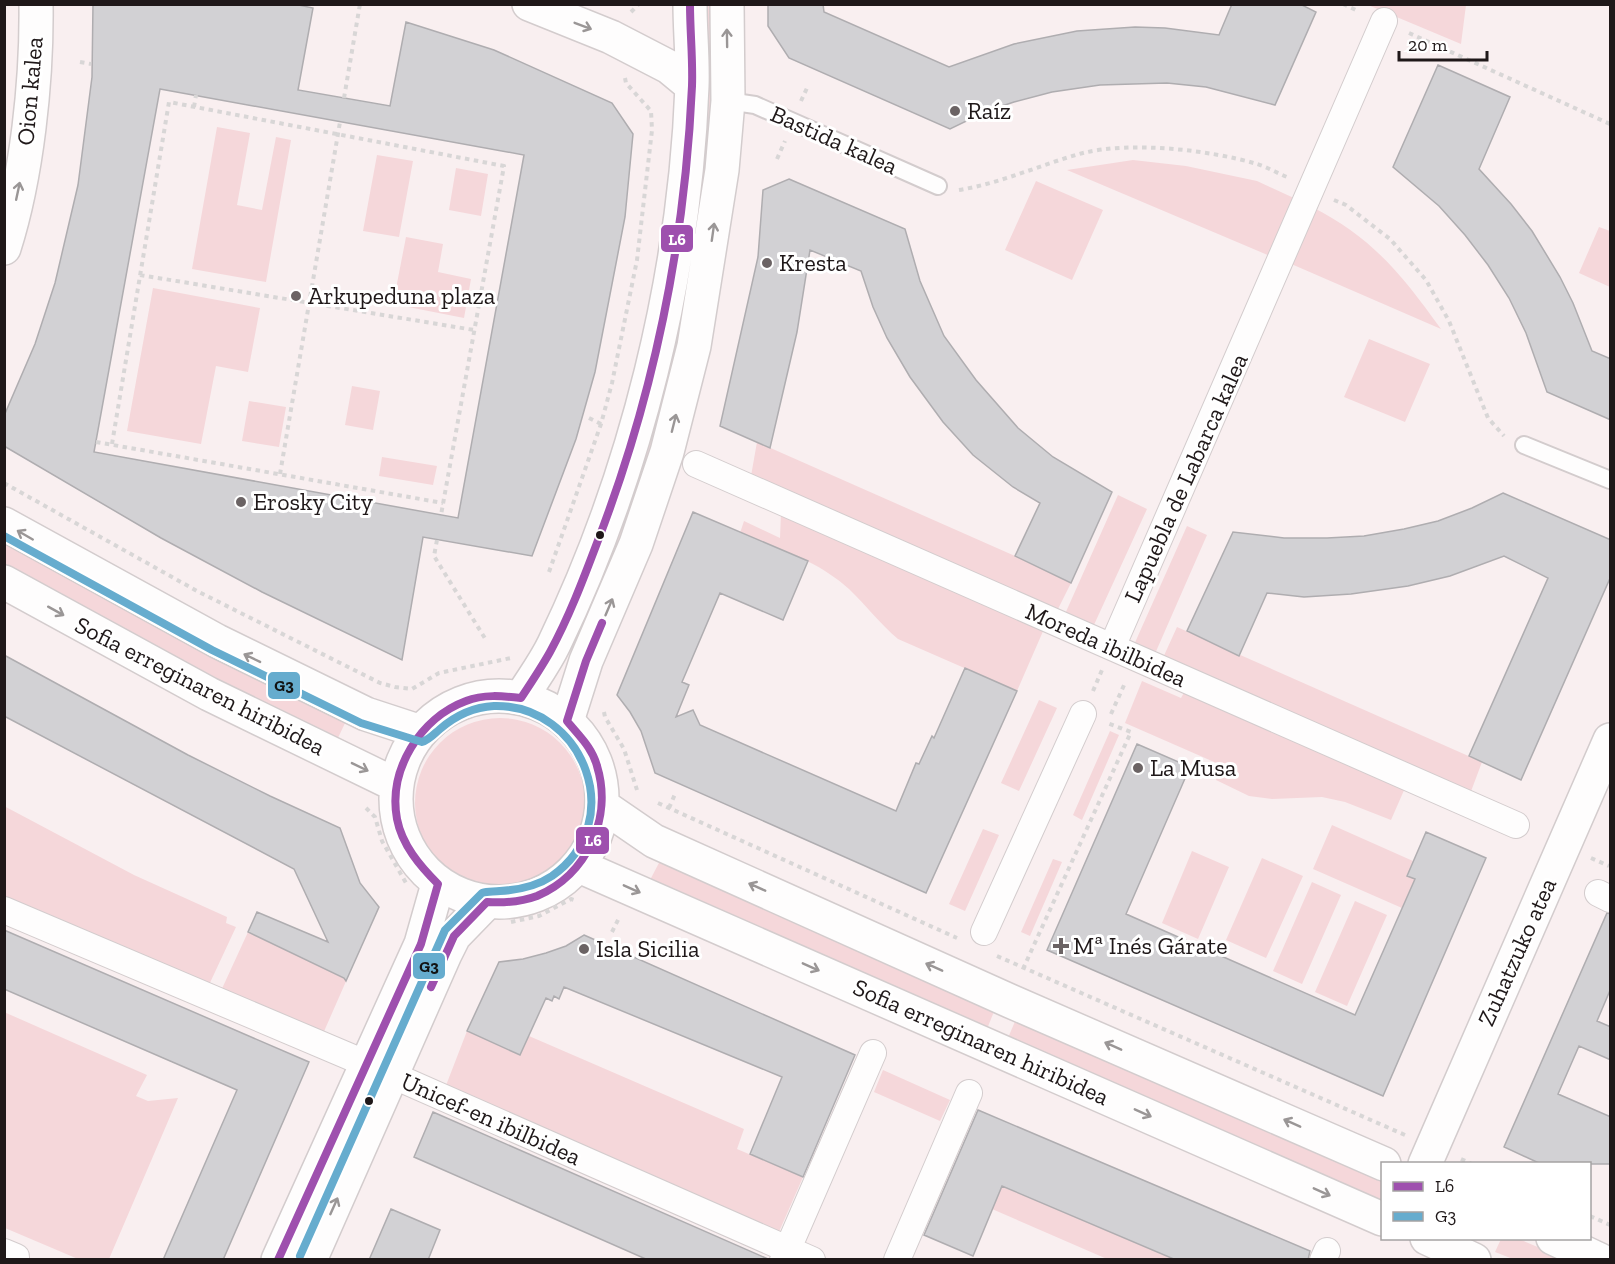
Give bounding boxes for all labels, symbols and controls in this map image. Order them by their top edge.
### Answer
one-way arrow [573,21,592,32]
scale bar [1399,24,1488,62]
one-way arrow [721,29,733,49]
text: 20 m [1408,34,1448,56]
street label: Oion kalea [10,35,49,147]
place label: Raíz [967,96,1011,125]
street label: Bastida kalea [766,99,902,181]
marker: Raíz [948,104,962,118]
one-way arrow [13,182,24,202]
one-way arrow [707,223,718,243]
line badge: L6 [660,224,694,253]
text: L6 [668,230,686,249]
place label: Kresta [779,248,847,277]
marker: Kresta [760,256,774,270]
place label: Arkupeduna plaza [308,281,496,310]
marker: Arkupeduna plaza [289,289,303,303]
street label: Lapuebla de Labarca kalea [1118,348,1254,607]
one-way arrow [669,414,680,433]
place label: Erosky City [253,487,374,516]
marker: Erosky City [234,495,248,509]
one-way arrow [17,529,34,541]
unlabelled marker [594,529,606,541]
street label: Moreda ibilbidea [1021,596,1191,693]
one-way arrow [604,598,615,617]
one-way arrow [46,606,64,617]
street label: Sofia erreginaren hiribidea [70,610,331,761]
one-way arrow [244,652,262,663]
line badge: G3 [267,671,301,700]
text: G3 [274,676,294,695]
place label: La Musa [1150,753,1237,782]
marker: La Musa [1131,761,1145,775]
one-way arrow [350,762,368,774]
line badge: L6 [575,826,610,855]
text: L6 [584,831,602,850]
street label: Zuhatzuko atea [1471,873,1562,1030]
one-way arrow [748,881,766,892]
one-way arrow [623,883,641,895]
place label: Mª Inés Gárate [1073,931,1227,960]
place label: Isla Sicilia [596,934,700,963]
marker: Mª Inés Gárate [1054,939,1068,953]
marker: Isla Sicilia [577,942,591,956]
line badge: G3 [412,952,446,980]
text: G3 [419,957,439,976]
one-way arrow [926,961,944,972]
one-way arrow [801,962,820,973]
street label: Sofia erreginaren hiribidea [849,972,1114,1111]
one-way arrow [1104,1039,1122,1051]
street label: Unicef-en ibilbidea [397,1066,586,1171]
unlabelled marker [363,1095,375,1107]
one-way arrow [1134,1108,1152,1119]
one-way arrow [1283,1117,1301,1129]
legend [1381,1162,1591,1240]
text: L6 [1435,1175,1454,1197]
one-way arrow [1312,1187,1330,1198]
one-way arrow [329,1197,340,1216]
text: G3 [1435,1205,1456,1227]

